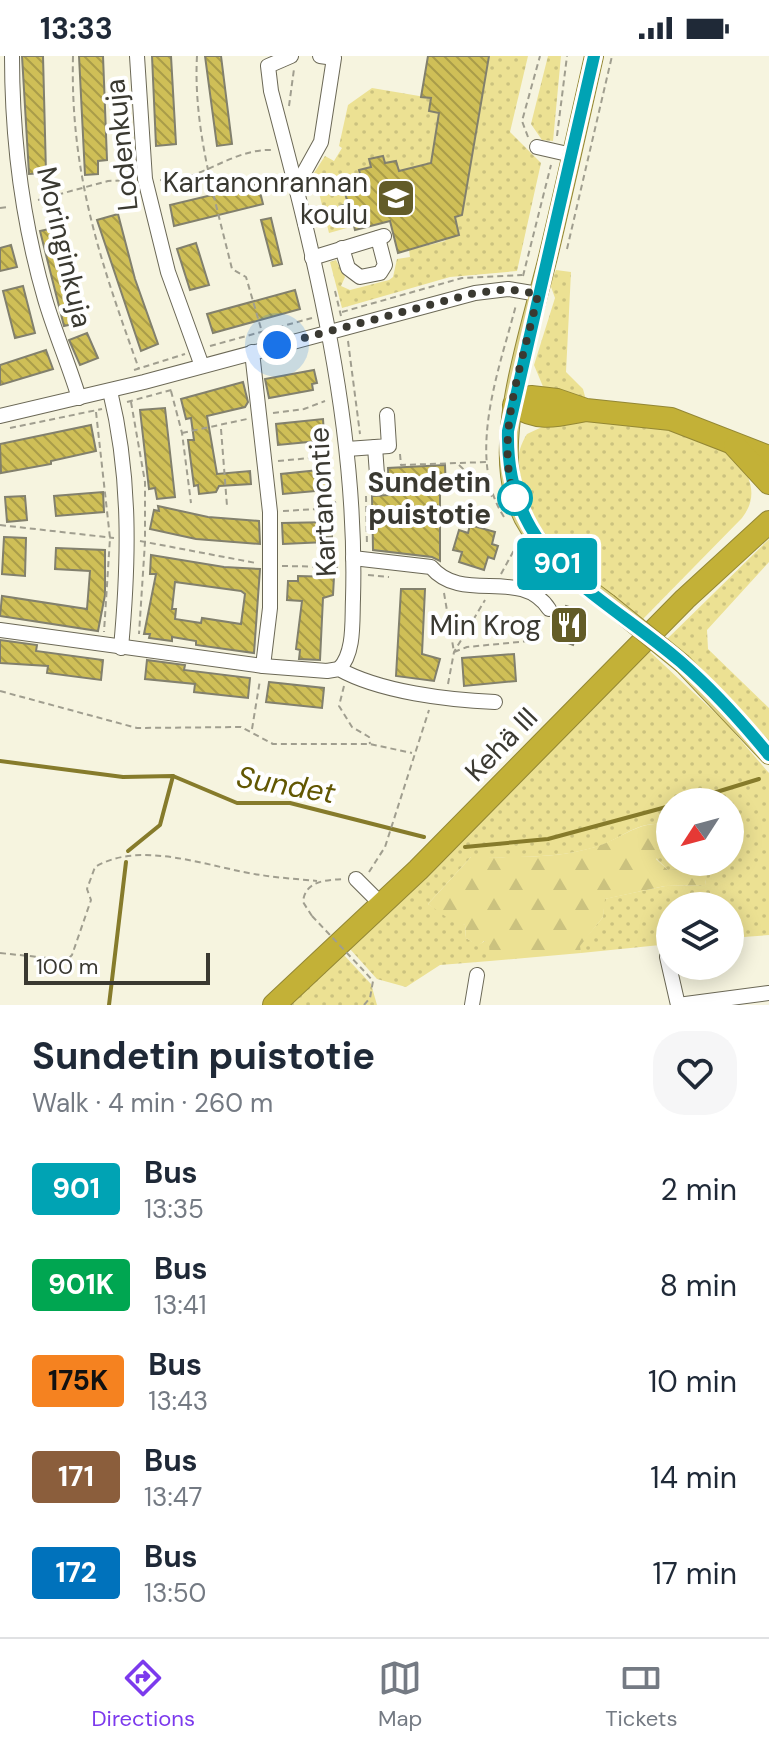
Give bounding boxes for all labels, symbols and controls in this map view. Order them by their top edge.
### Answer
text: 13:33 [40,9,113,48]
street label: Lodenkuja [96,77,147,213]
street label: Moringinkuja [28,163,101,331]
place label: Kartanonrannan koulu [163,164,368,233]
school or university icon: Kartanonrannan koulu [375,177,417,219]
your location [257,325,297,365]
street label: Kartanontie [300,426,345,578]
place label: Sundetin puistotie [367,464,491,533]
marker: Sundetin puistotie [498,481,532,515]
line badge: 901 [511,538,603,590]
text: 901 [533,545,581,582]
restaurant icon: Min Krog [548,604,590,646]
place label: Min Krog [429,607,541,644]
street label: Kehä III [457,699,546,789]
water label: Sundet [234,757,339,812]
north arrow [656,788,744,876]
map controls [656,788,744,980]
button: layers [656,892,744,980]
scale bar [24,949,210,985]
text: 100 m [36,952,98,981]
text: Sundetin puistotie [32,1031,375,1081]
button: heart [653,1031,737,1115]
text: Walk · 4 min · 260 m [32,1086,273,1120]
text: Bus [144,1153,198,1192]
text: 901 [52,1170,100,1207]
text: 2 min [661,1170,737,1209]
text: 13:35 [144,1192,204,1226]
text: Bus [154,1249,208,1288]
text: 901K [48,1266,114,1303]
text: 8 min [660,1266,737,1305]
text: 13:41 [154,1288,207,1322]
text: Bus [148,1345,202,1384]
text: 175K [48,1362,108,1399]
text: 10 min [648,1362,737,1401]
text: 13:43 [148,1384,208,1418]
text: Bus [144,1441,198,1480]
text: 171 [58,1458,94,1495]
text: 14 min [650,1458,737,1497]
text: 13:47 [144,1480,202,1514]
text: Bus [144,1537,198,1576]
text: 172 [55,1554,97,1591]
text: 17 min [652,1554,737,1593]
text: 13:50 [144,1576,206,1610]
tab: Directions [91,1656,195,1733]
tab: Map [378,1656,422,1733]
tab: Tickets [605,1656,678,1733]

